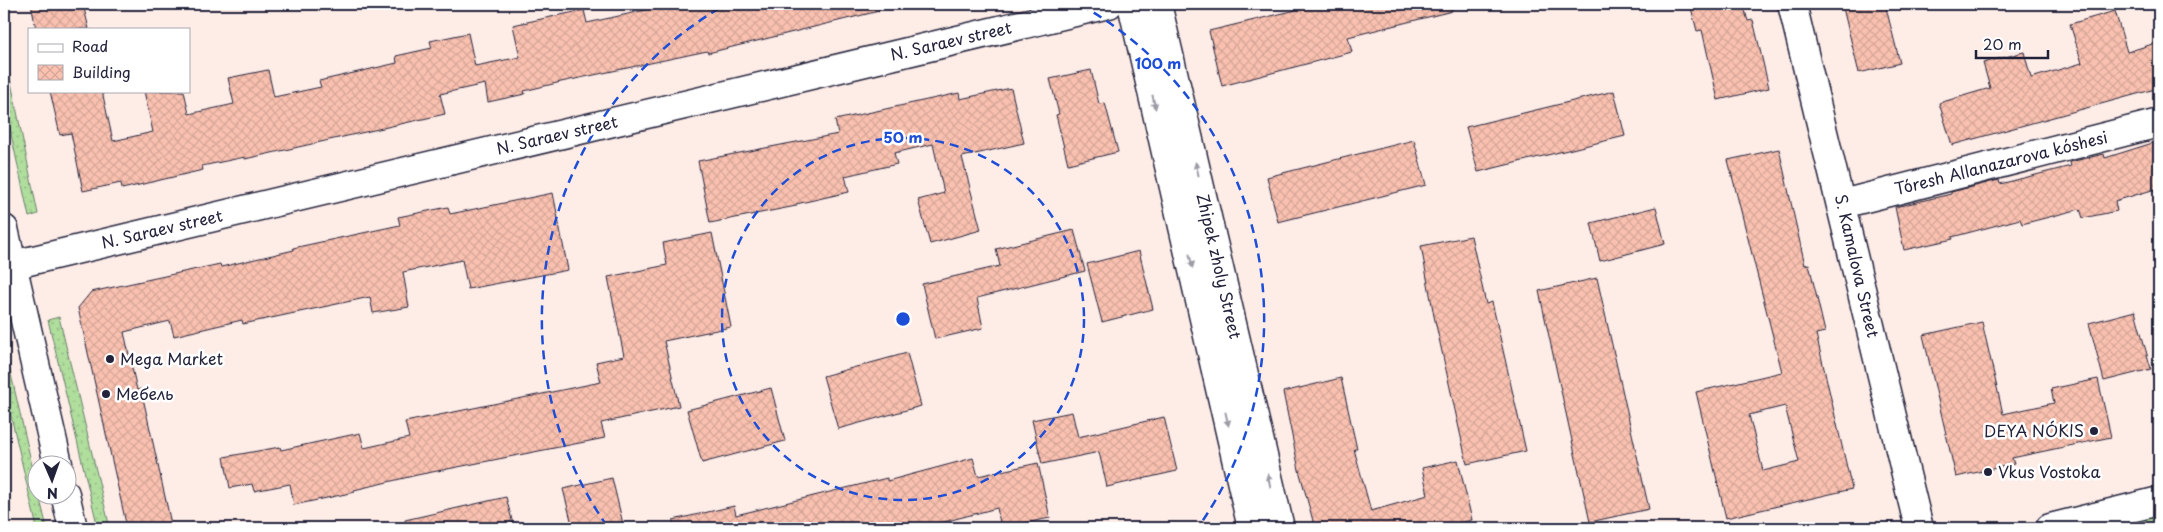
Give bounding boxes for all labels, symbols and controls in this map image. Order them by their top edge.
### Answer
street label: N. Saraev street [888,14,1014,66]
legend [28,28,190,92]
scale bar [1976,28,2048,60]
text: 20 m [1983,32,2022,55]
text: Road [72,34,108,57]
text: 100 m [1135,51,1181,74]
text: Building [72,60,131,83]
one-way arrow [1150,95,1158,110]
street label: N. Saraev street [494,108,620,160]
street label: Tóresh Allanazarova kóshesi [1892,124,2110,200]
text: 50 m [884,125,922,148]
one-way arrow [1193,161,1201,176]
street label: Zhipek zholy Street [1192,191,1248,341]
street label: S. Kamalova Street [1830,192,1886,340]
street label: N. Saraev street [99,202,225,254]
one-way arrow [1187,253,1195,268]
centre of rings [894,310,912,328]
place label: Mega Market [120,346,224,370]
marker: Mega Market [104,353,116,365]
place label: Мебель [116,381,173,405]
marker: Мебель [100,388,112,400]
one-way arrow [1223,412,1231,427]
place label: DEYA NÓKIS [1984,418,2084,442]
marker: DEYA NÓKIS [2088,425,2100,437]
north arrow [28,454,78,504]
place label: Vkus Vostoka [1998,459,2100,483]
marker: Vkus Vostoka [1982,466,1994,478]
one-way arrow [1265,473,1273,488]
text: N [47,483,58,504]

